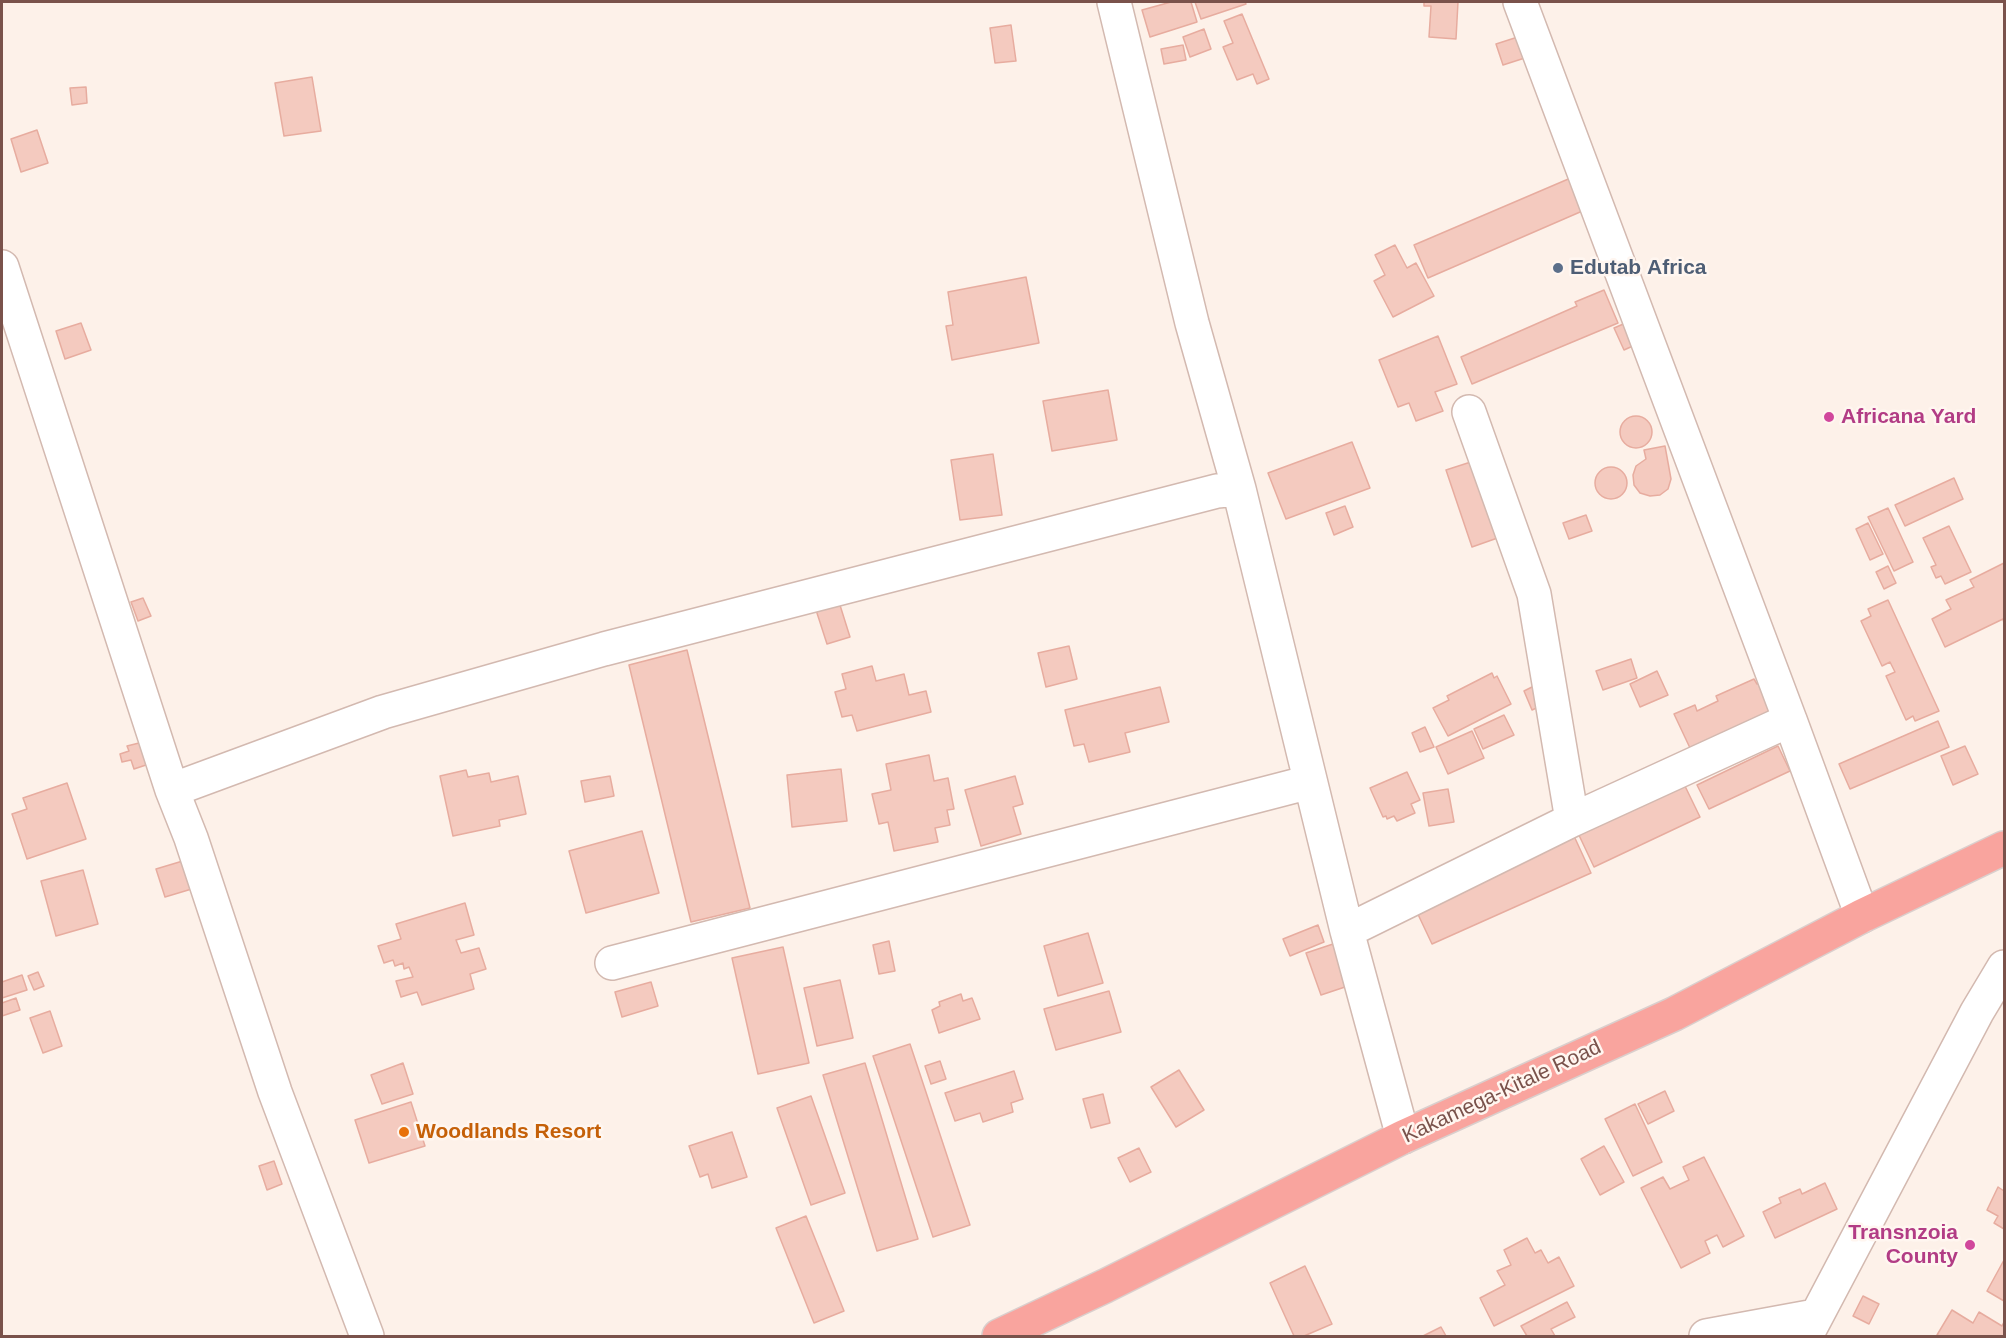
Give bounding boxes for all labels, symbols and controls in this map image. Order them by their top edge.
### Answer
place label: Edutab Africa [1570,255,1707,281]
marker: Edutab Africa [1551,261,1565,275]
place label: Africana Yard [1841,404,1976,430]
marker: Africana Yard [1822,410,1836,424]
street label: Kakamega-Kitale Road [1399,1035,1605,1149]
place label: Woodlands Resort [416,1119,601,1145]
marker: Woodlands Resort [397,1125,411,1139]
place label: Transnzoia County [1848,1220,1958,1270]
marker: Transnzoia County [1963,1238,1977,1252]

